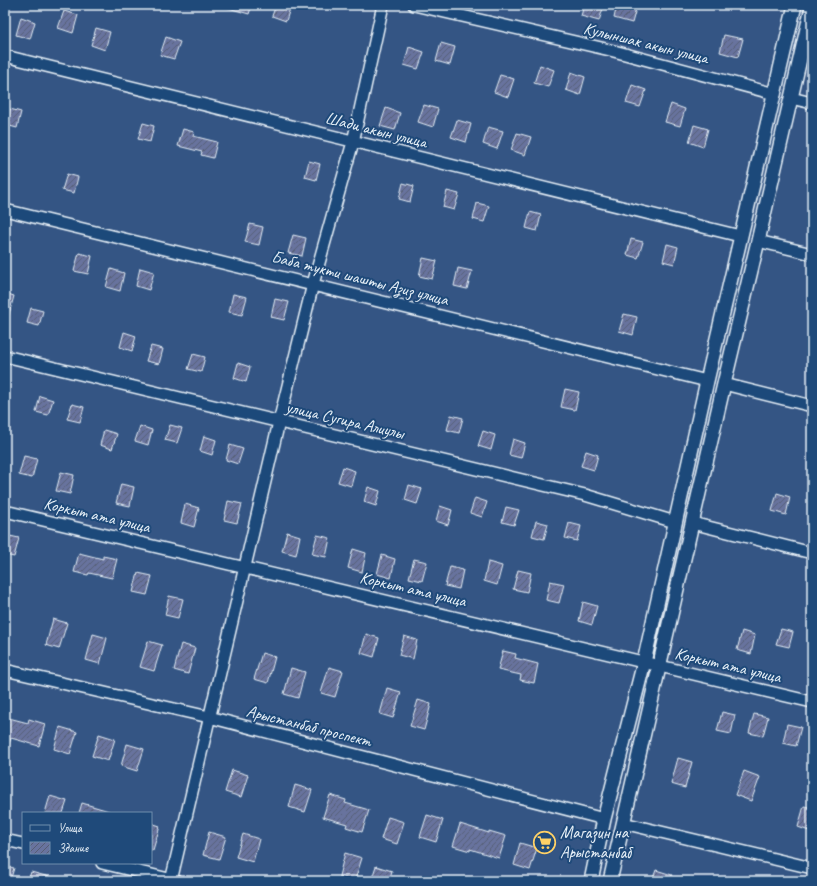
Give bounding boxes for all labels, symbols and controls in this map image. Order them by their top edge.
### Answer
street label: Кулыншак акын улица [582,17,712,69]
street label: Шади акын улица [323,107,431,153]
street label: Баба тукти шашты Азиз улица [269,246,452,311]
street label: улица Сугира Алиулы [283,396,408,444]
street label: Коркыт ата улица [42,493,153,538]
street label: Коркыт ата улица [358,567,469,612]
street label: Коркыт ата улица [673,643,784,688]
street label: Арыстанбаб проспект [244,700,375,752]
legend [22,812,152,864]
text: Улица [58,820,83,836]
place label: Магазин на Арыстанбаб [560,822,634,863]
supermarket icon: Магазин на Арыстанбаб [531,829,557,855]
text: Здание [58,840,89,856]

